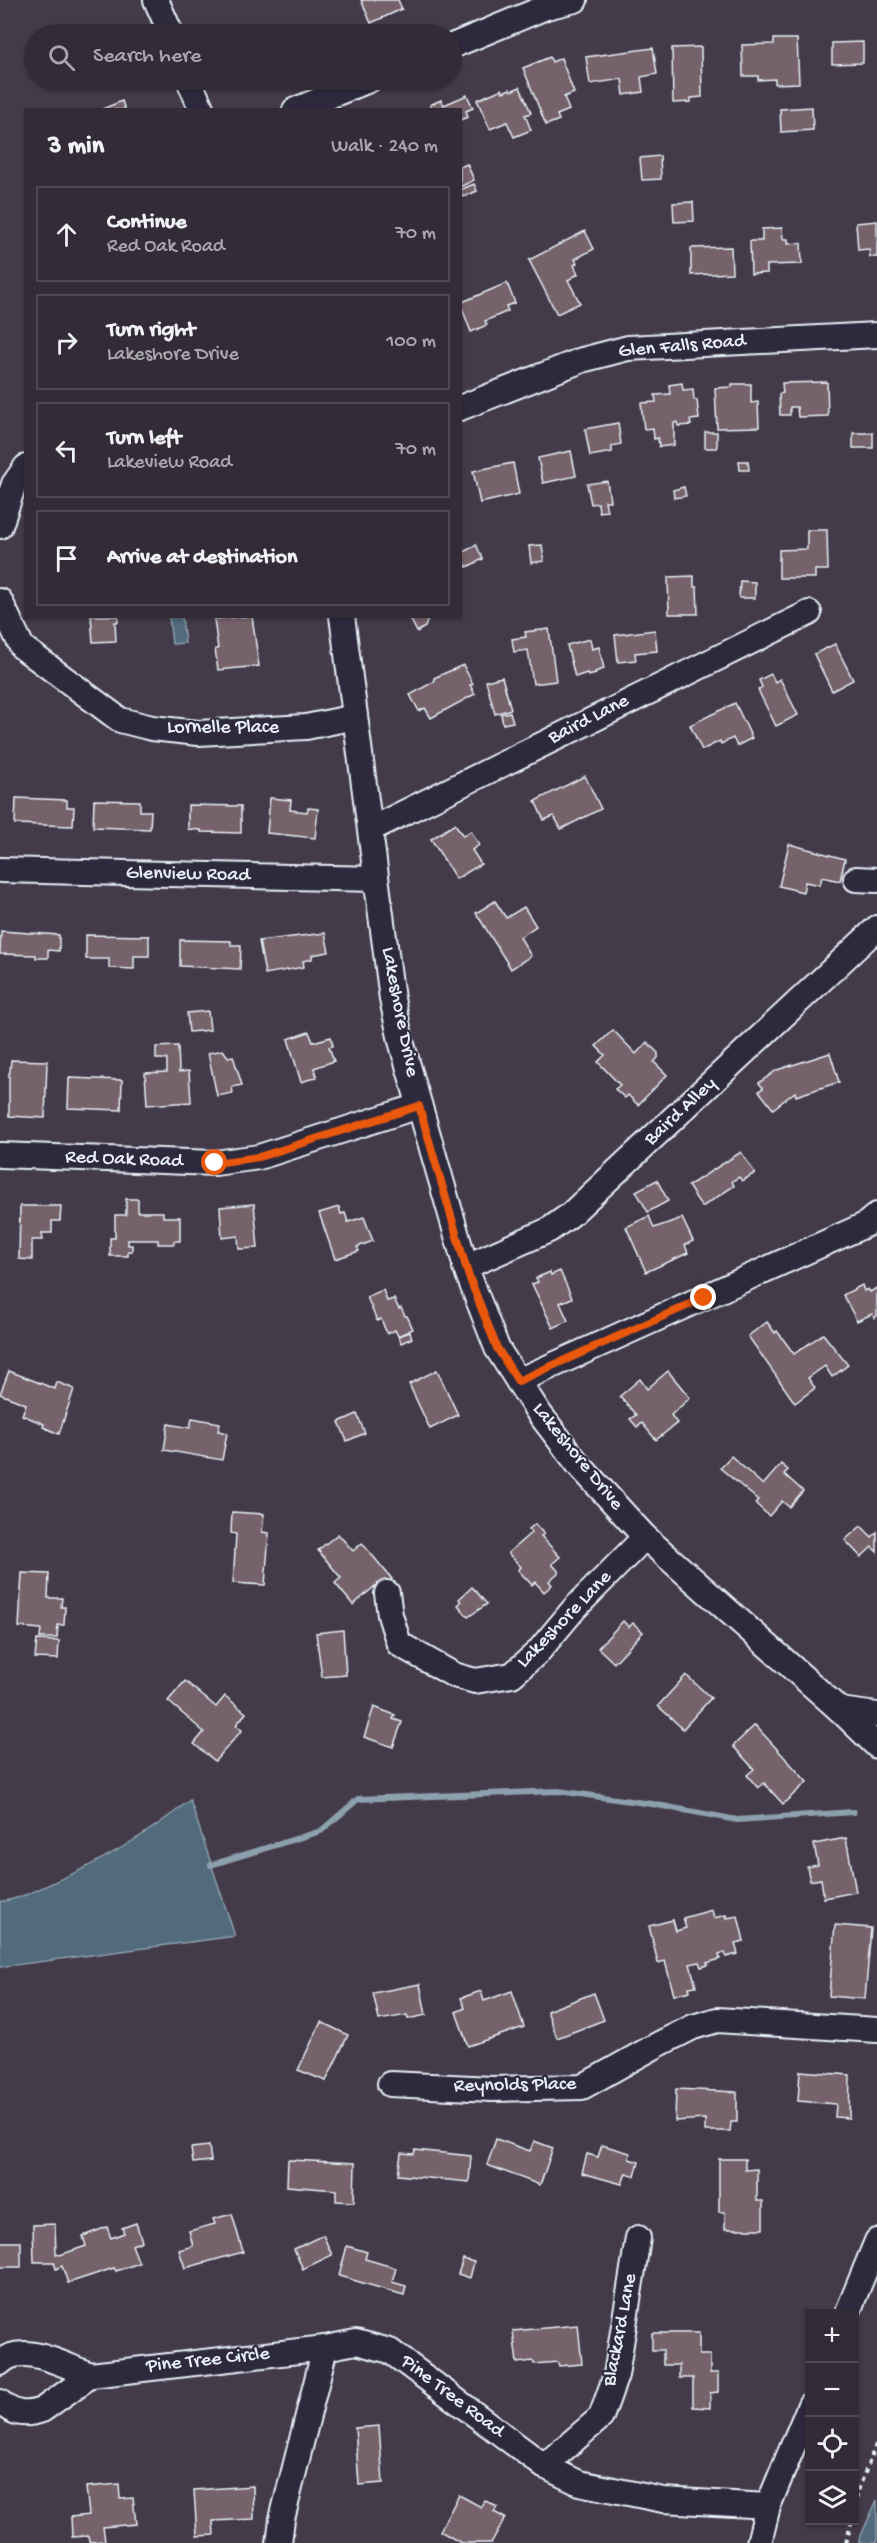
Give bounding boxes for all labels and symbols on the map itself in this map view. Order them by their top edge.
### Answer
street label: Glen Falls Road [617,330,749,364]
street label: Baird Lane [544,690,634,751]
street label: Lornelle Place [167,717,280,740]
street label: Glenview Road [126,862,253,888]
street label: Lakeshore Drive [375,945,423,1080]
street label: Baird Alley [640,1073,722,1152]
street label: Red Oak Road [65,1146,186,1174]
route start [201,1149,227,1175]
route end [690,1284,716,1310]
street label: Lakeshore Drive [527,1399,628,1516]
street label: Lakeshore Lane [513,1566,618,1674]
street label: Reynolds Place [454,2073,577,2099]
street label: Blackard Lane [599,2271,643,2389]
street label: Pine Tree Circle [144,2343,271,2379]
street label: Pine Tree Road [395,2350,510,2445]

